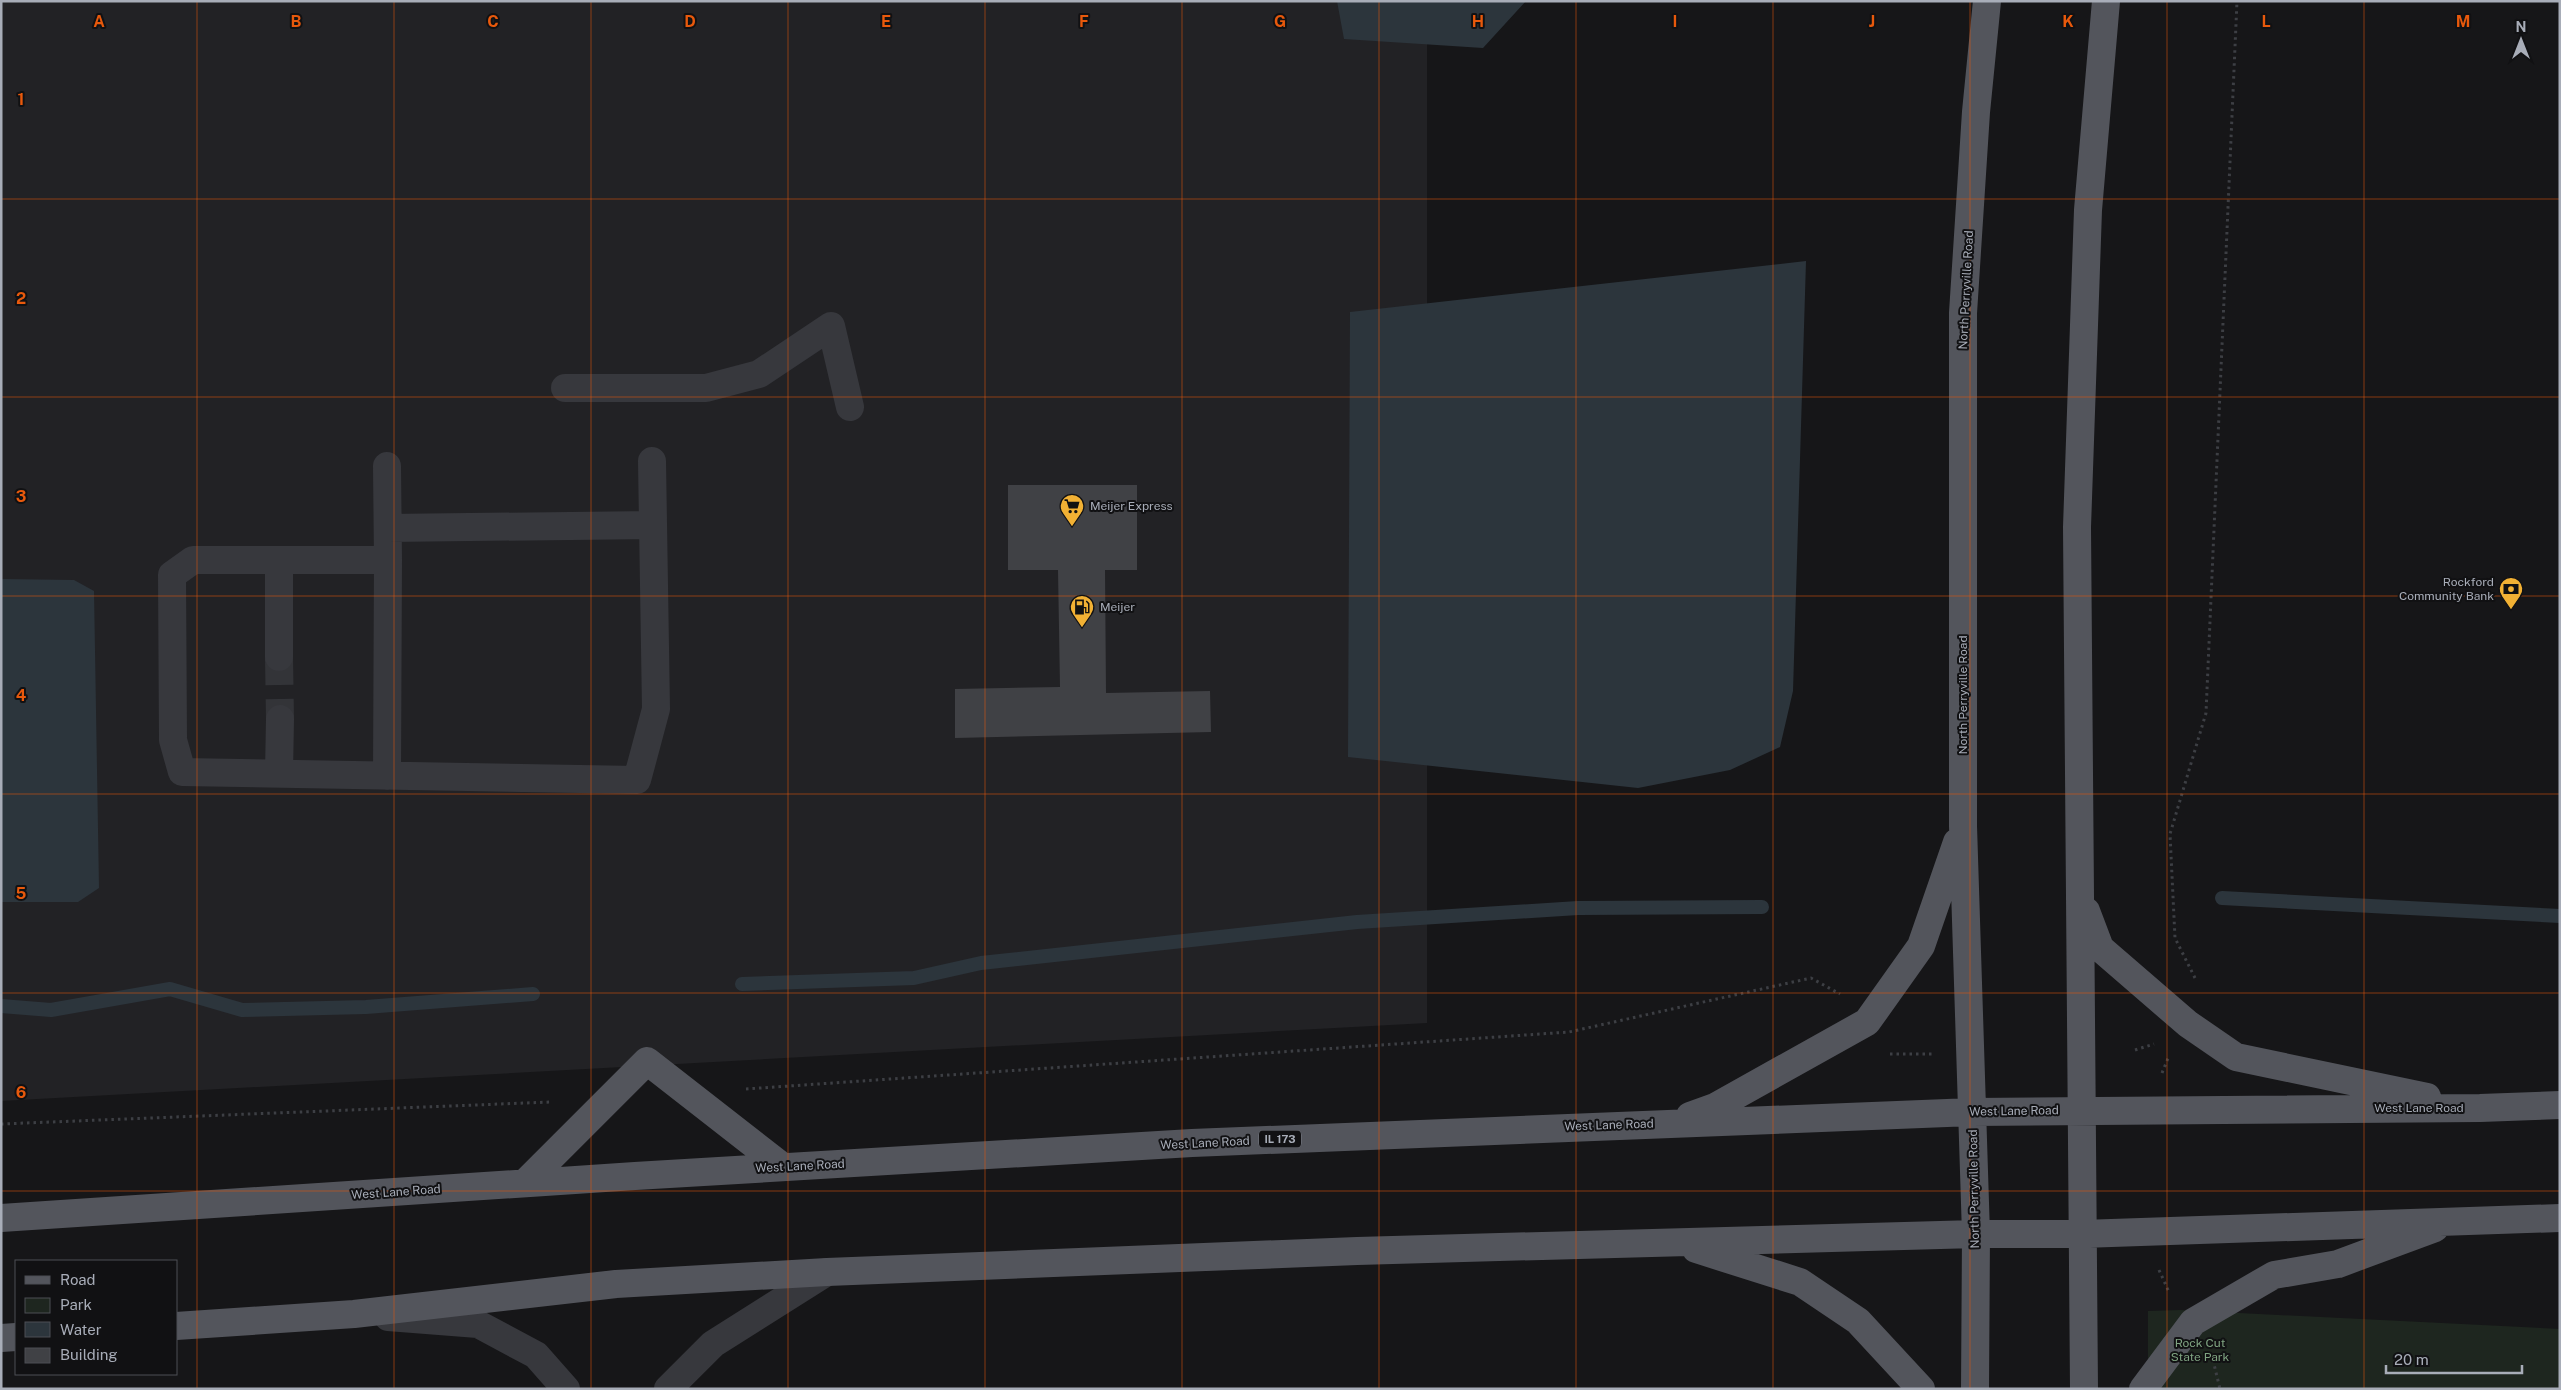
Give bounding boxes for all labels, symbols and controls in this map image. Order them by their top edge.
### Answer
text: A [93,12,105,31]
text: B [291,12,302,31]
text: C [487,12,499,31]
text: D [684,12,696,31]
text: E [881,12,891,31]
text: F [1079,12,1089,31]
text: G [1274,12,1286,31]
text: H [1472,12,1484,31]
text: I [1673,12,1677,31]
text: J [1869,12,1875,31]
text: K [2062,12,2074,31]
text: L [2261,12,2271,31]
text: M [2456,12,2470,31]
north arrow [2496,15,2546,65]
text: N [2516,19,2526,35]
text: 1 [18,90,24,109]
street label: North Perryville Road [1956,230,1976,350]
text: 2 [16,289,26,308]
text: 3 [16,487,26,506]
supermarket icon: Meijer Express [1059,493,1085,527]
place label: Meijer Express [1090,499,1173,513]
place label: Rockford Community Bank [2399,575,2494,603]
bank icon: Rockford Community Bank [2498,576,2524,610]
fuel station icon: Meijer [1069,594,1095,628]
place label: Meijer [1100,600,1135,614]
street label: North Perryville Road [1956,635,1970,755]
text: 4 [16,686,27,705]
text: 5 [16,884,27,903]
text: 6 [16,1083,26,1102]
street label: West Lane Road [2374,1101,2464,1115]
street label: West Lane Road [1969,1103,2059,1119]
street label: West Lane Road [1564,1116,1654,1134]
street label: North Perryville Road [1966,1129,1982,1249]
road number: IL 173 [1259,1130,1301,1148]
street label: West Lane Road [1160,1134,1250,1152]
street label: West Lane Road [755,1157,845,1175]
street label: West Lane Road [351,1182,441,1202]
legend [15,1260,178,1375]
text: Road [60,1271,96,1288]
text: Park [60,1296,92,1313]
text: Water [60,1321,102,1338]
park label: Rock Cut State Park [2171,1336,2230,1364]
scale bar [2386,1342,2522,1374]
text: Building [60,1346,118,1363]
text: 20 m [2394,1351,2429,1368]

